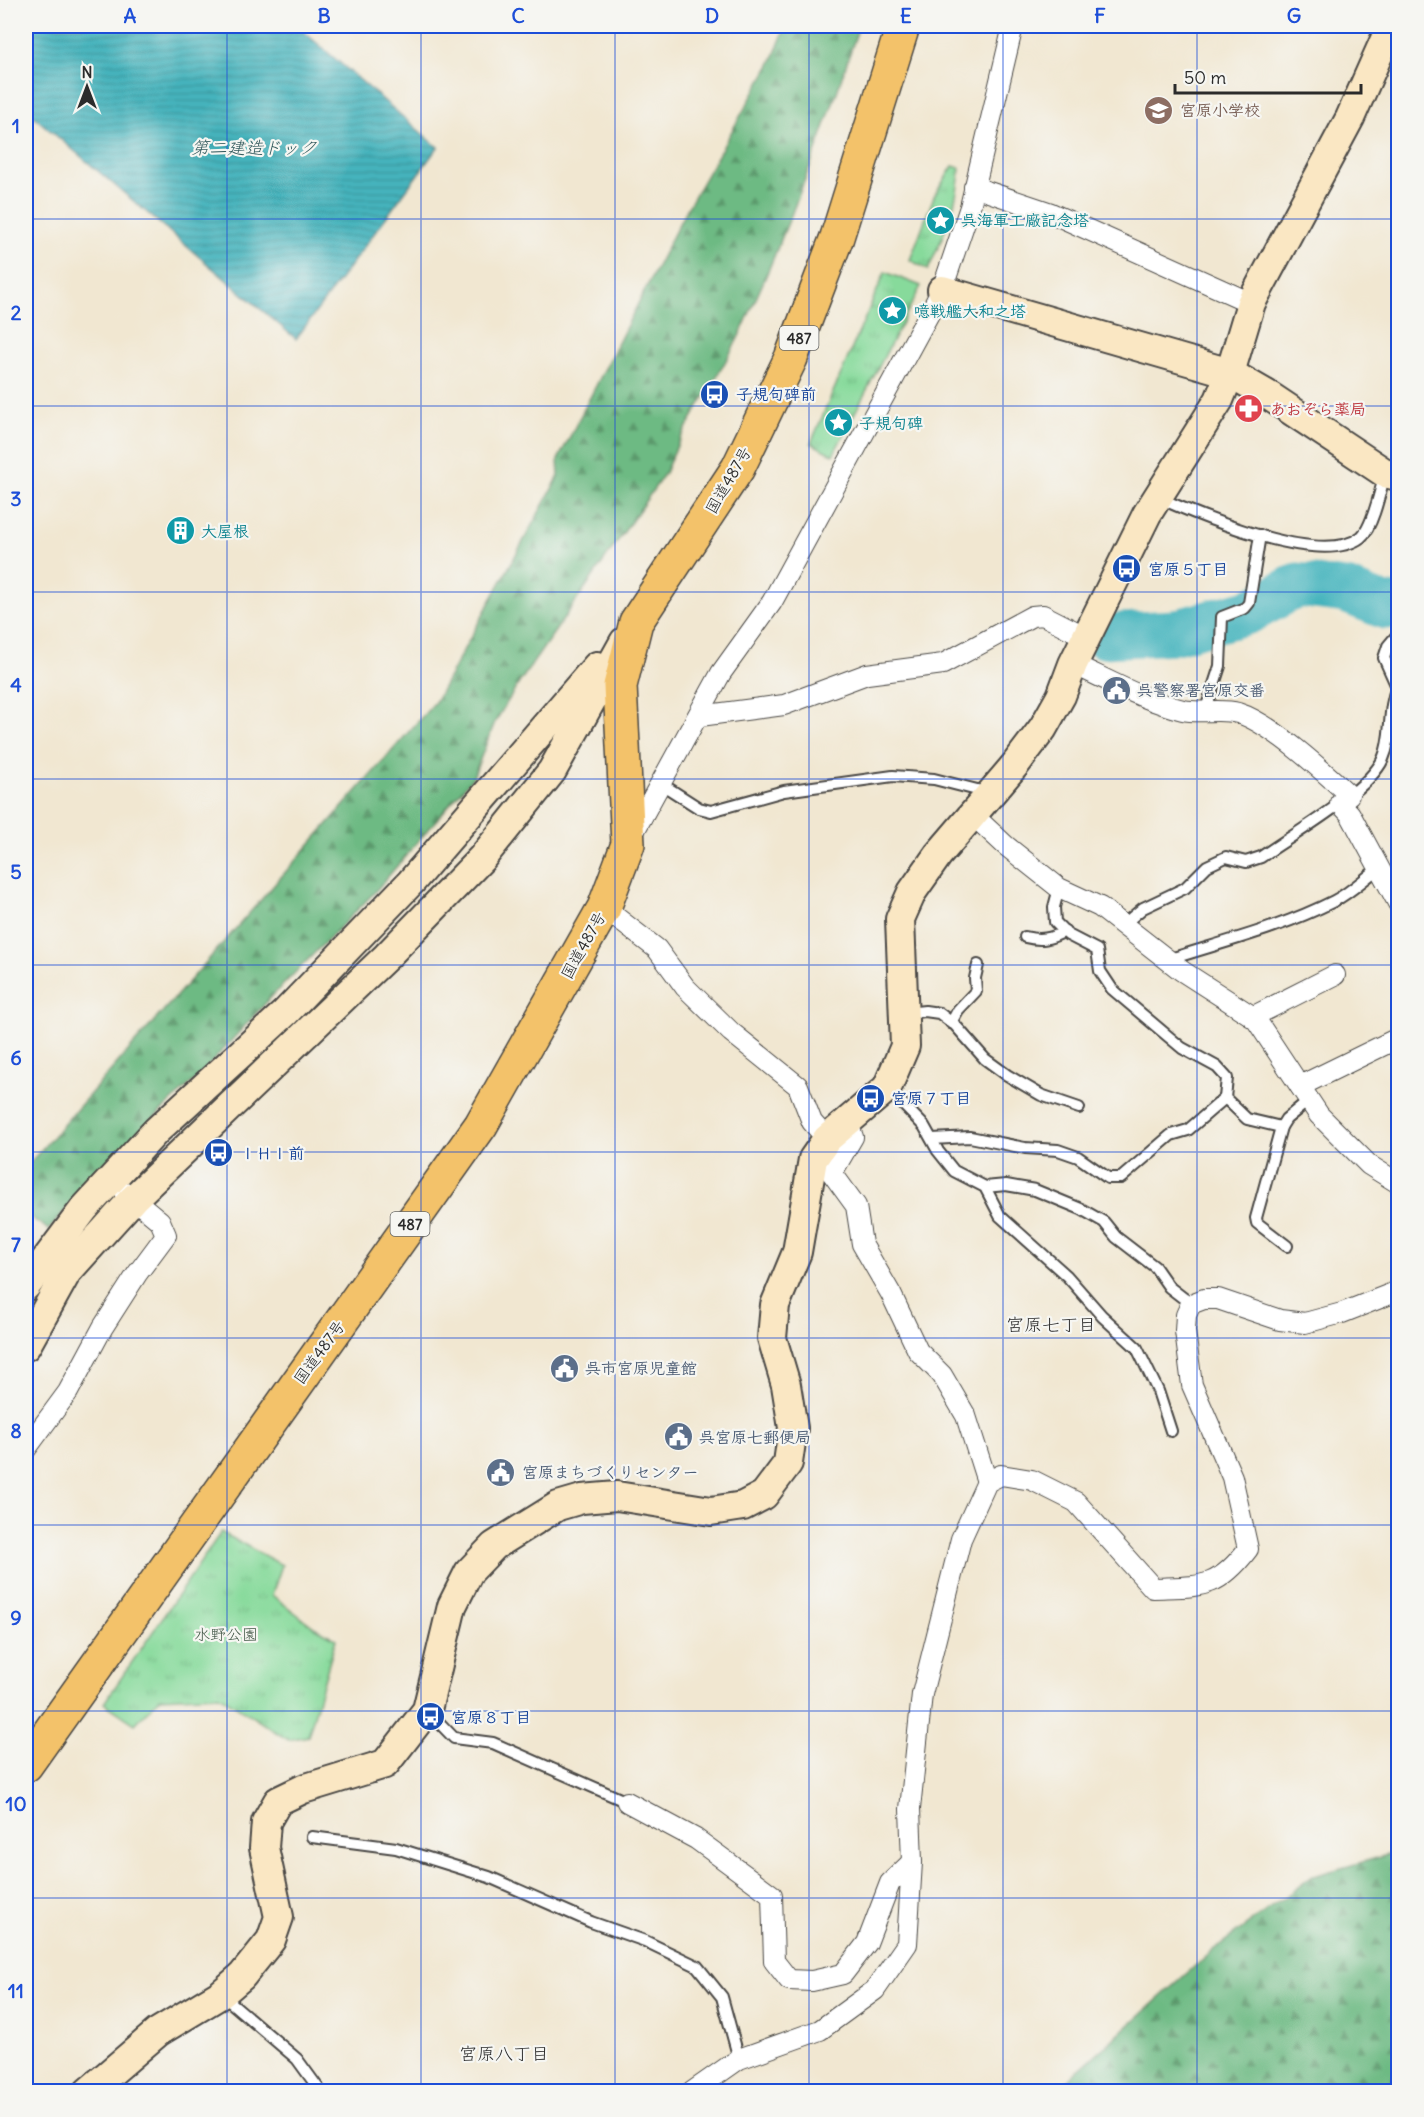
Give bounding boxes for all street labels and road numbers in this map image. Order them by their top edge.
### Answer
road number: 487 [780,326,818,350]
street label: 国道487号 [701,443,755,517]
street label: 国道487号 [556,908,610,982]
road number: 487 [390,1212,430,1236]
street label: 国道487号 [289,1316,349,1388]

